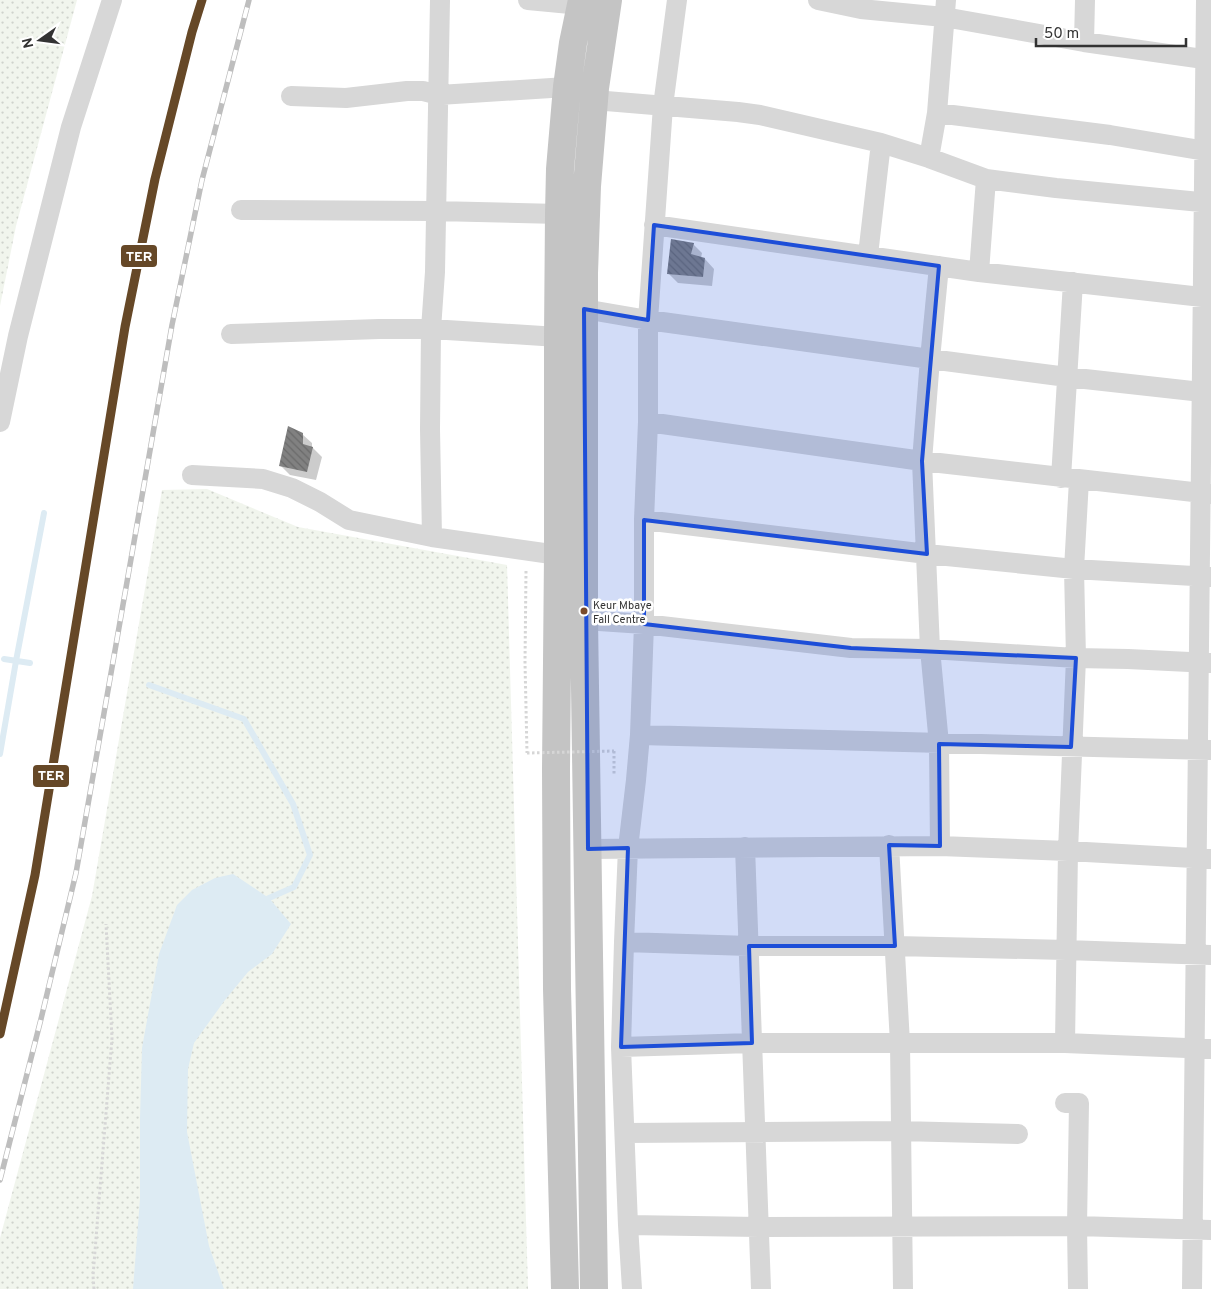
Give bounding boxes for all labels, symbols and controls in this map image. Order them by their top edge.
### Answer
north arrow [15,15,65,65]
scale bar [1036,15,1186,47]
text: 50 m [1044,25,1079,44]
text: N [19,36,38,50]
line badge: TER [120,244,158,268]
text: TER [126,249,152,266]
place label: Keur Mbaye Fall Centre [593,599,652,627]
marker: Keur Mbaye Fall Centre [579,606,589,616]
line badge: TER [32,764,70,788]
text: TER [38,768,64,785]

